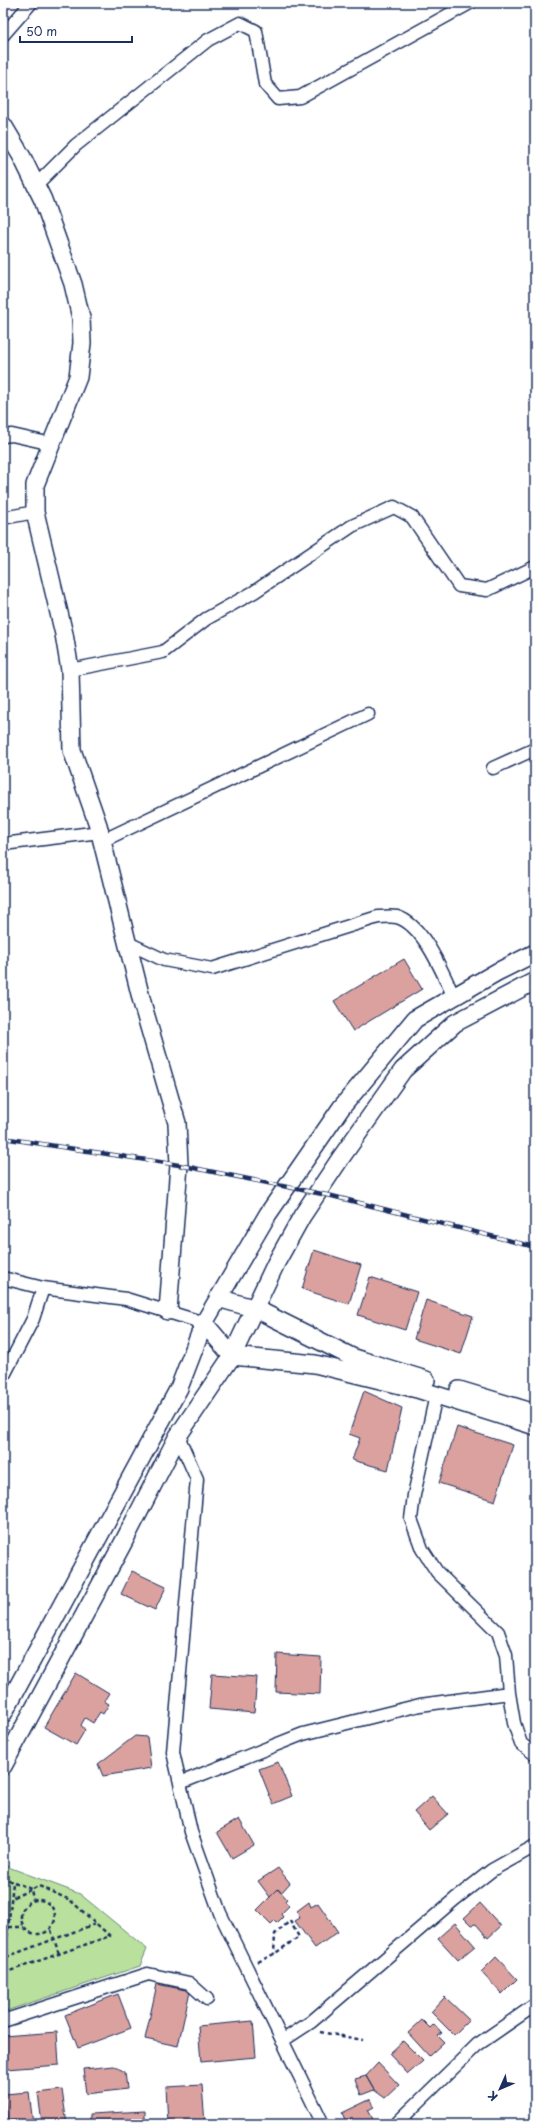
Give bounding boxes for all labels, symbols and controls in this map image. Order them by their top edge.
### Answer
scale bar [20,18,132,44]
text: 50 m [26,22,57,40]
north arrow [480,2069,520,2109]
text: K [484,2088,501,2105]

